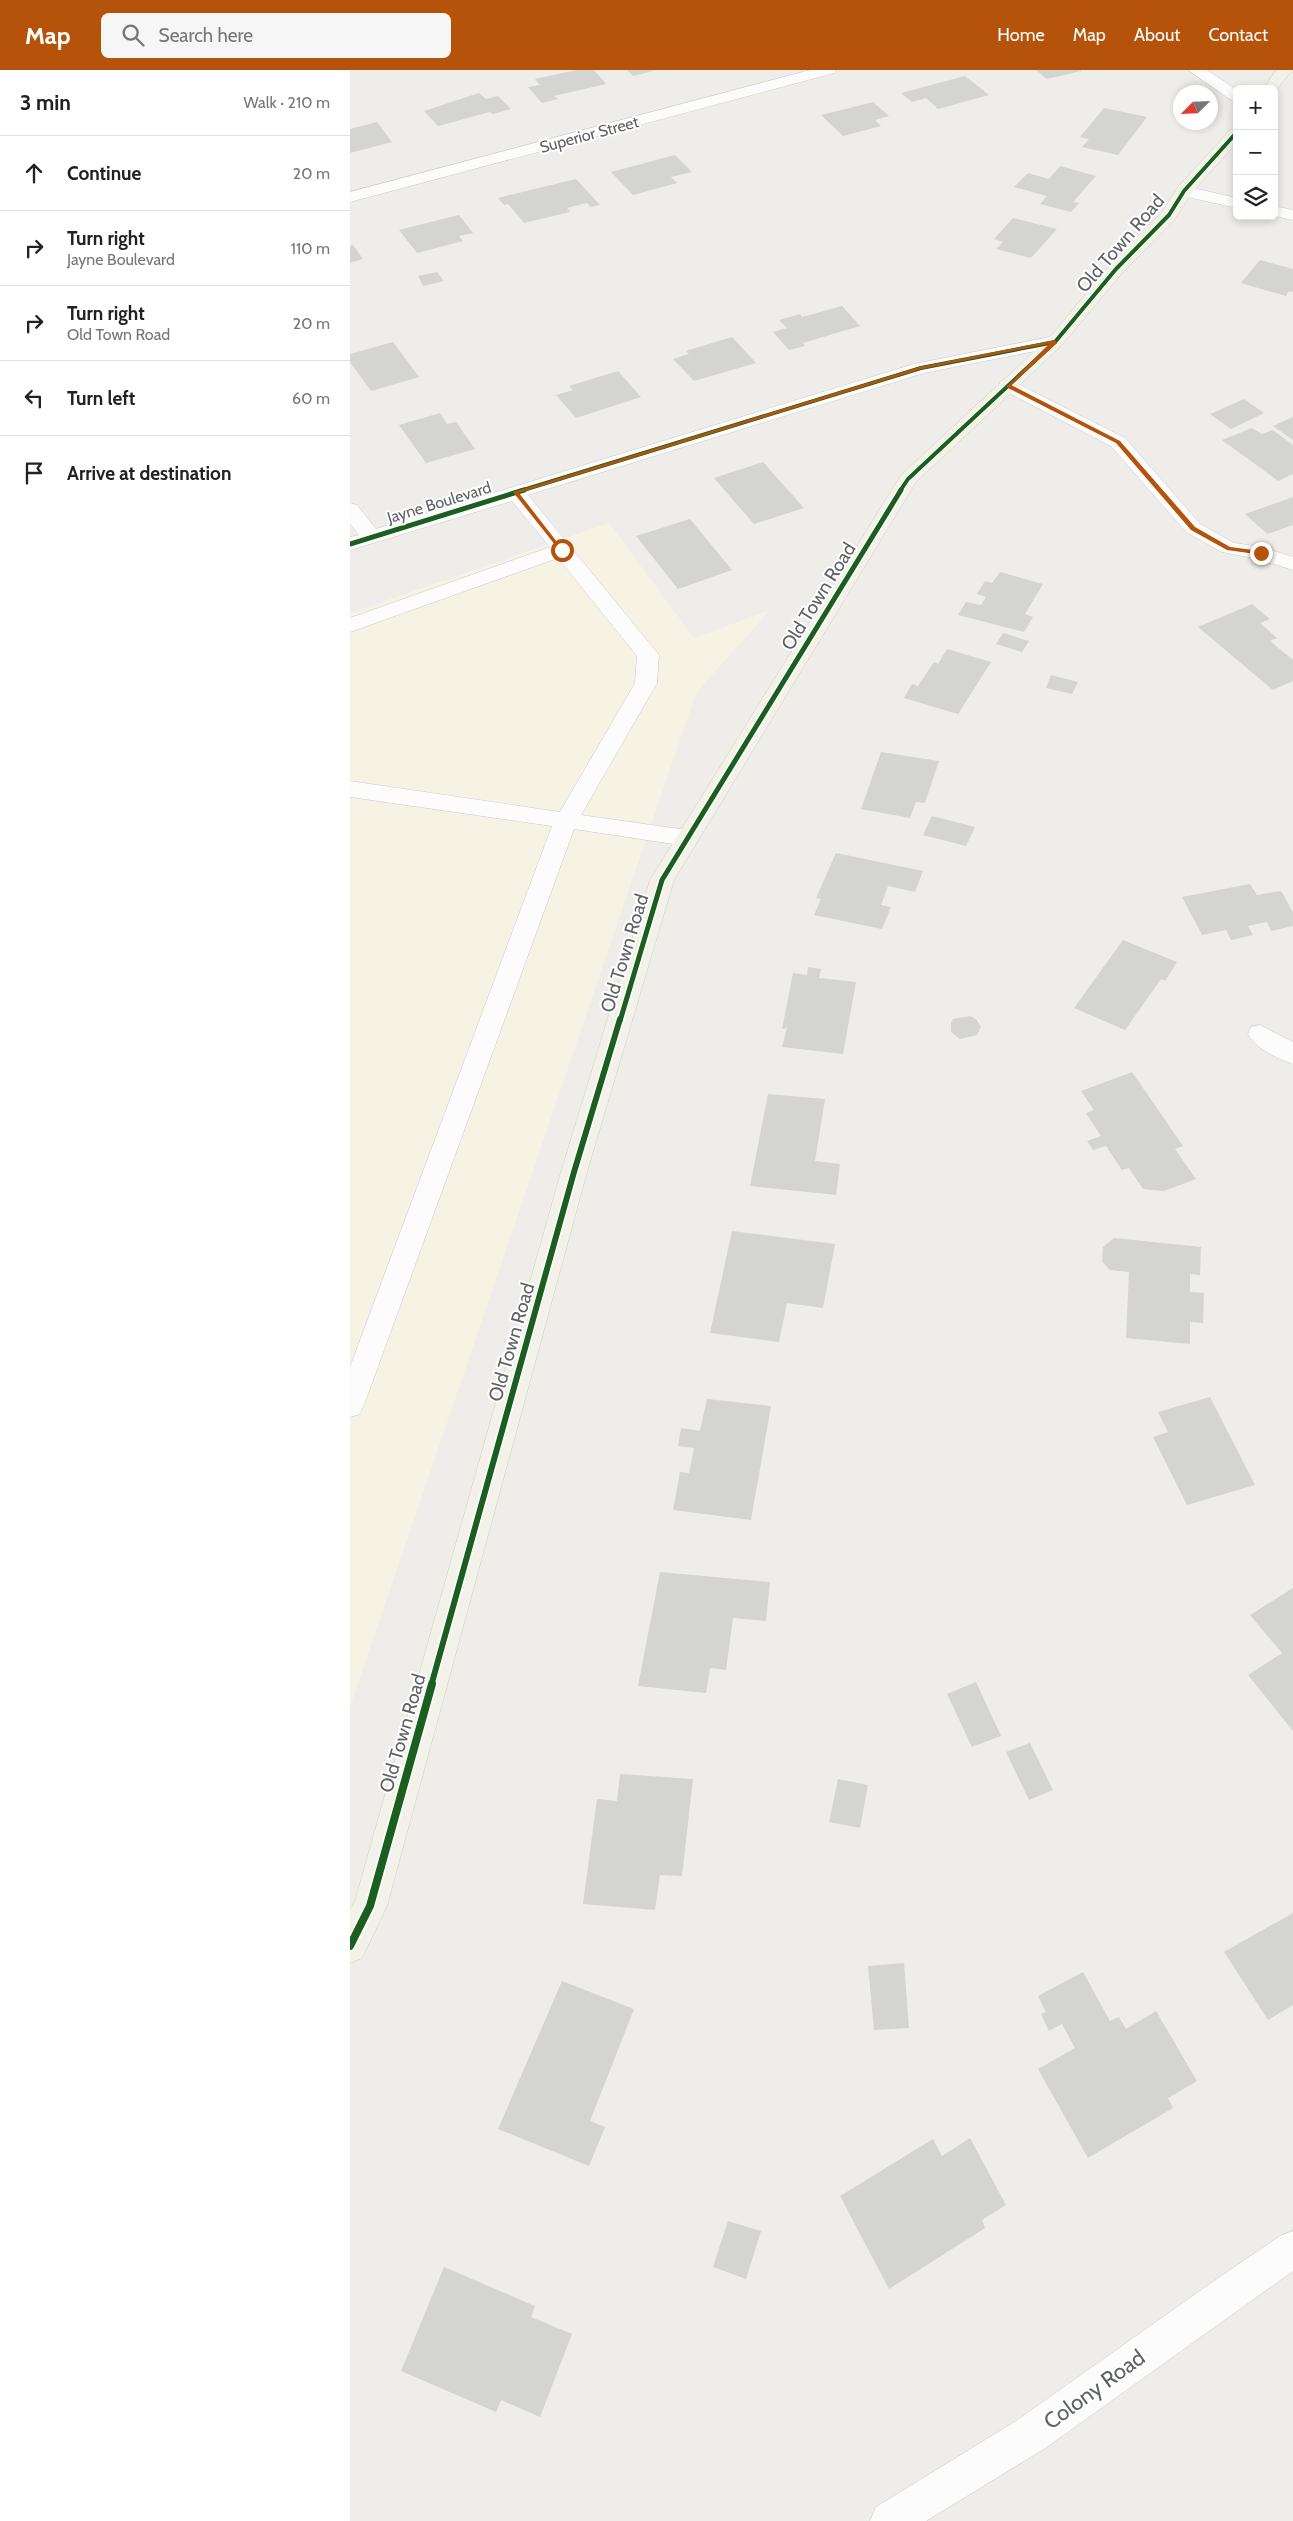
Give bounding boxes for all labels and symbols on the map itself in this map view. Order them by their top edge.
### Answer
north arrow [1173,85,1218,130]
street label: Superior Street [538,112,641,157]
street label: Old Town Road [1071,190,1169,297]
street label: Jayne Boulevard [384,478,493,528]
street label: Old Town Road [776,538,861,654]
route start [551,539,574,562]
route end [1250,542,1273,565]
street label: Old Town Road [596,891,653,1015]
street label: Old Town Road [484,1280,539,1404]
street label: Old Town Road [375,1671,430,1795]
street label: Colony Road [1039,2344,1150,2435]

